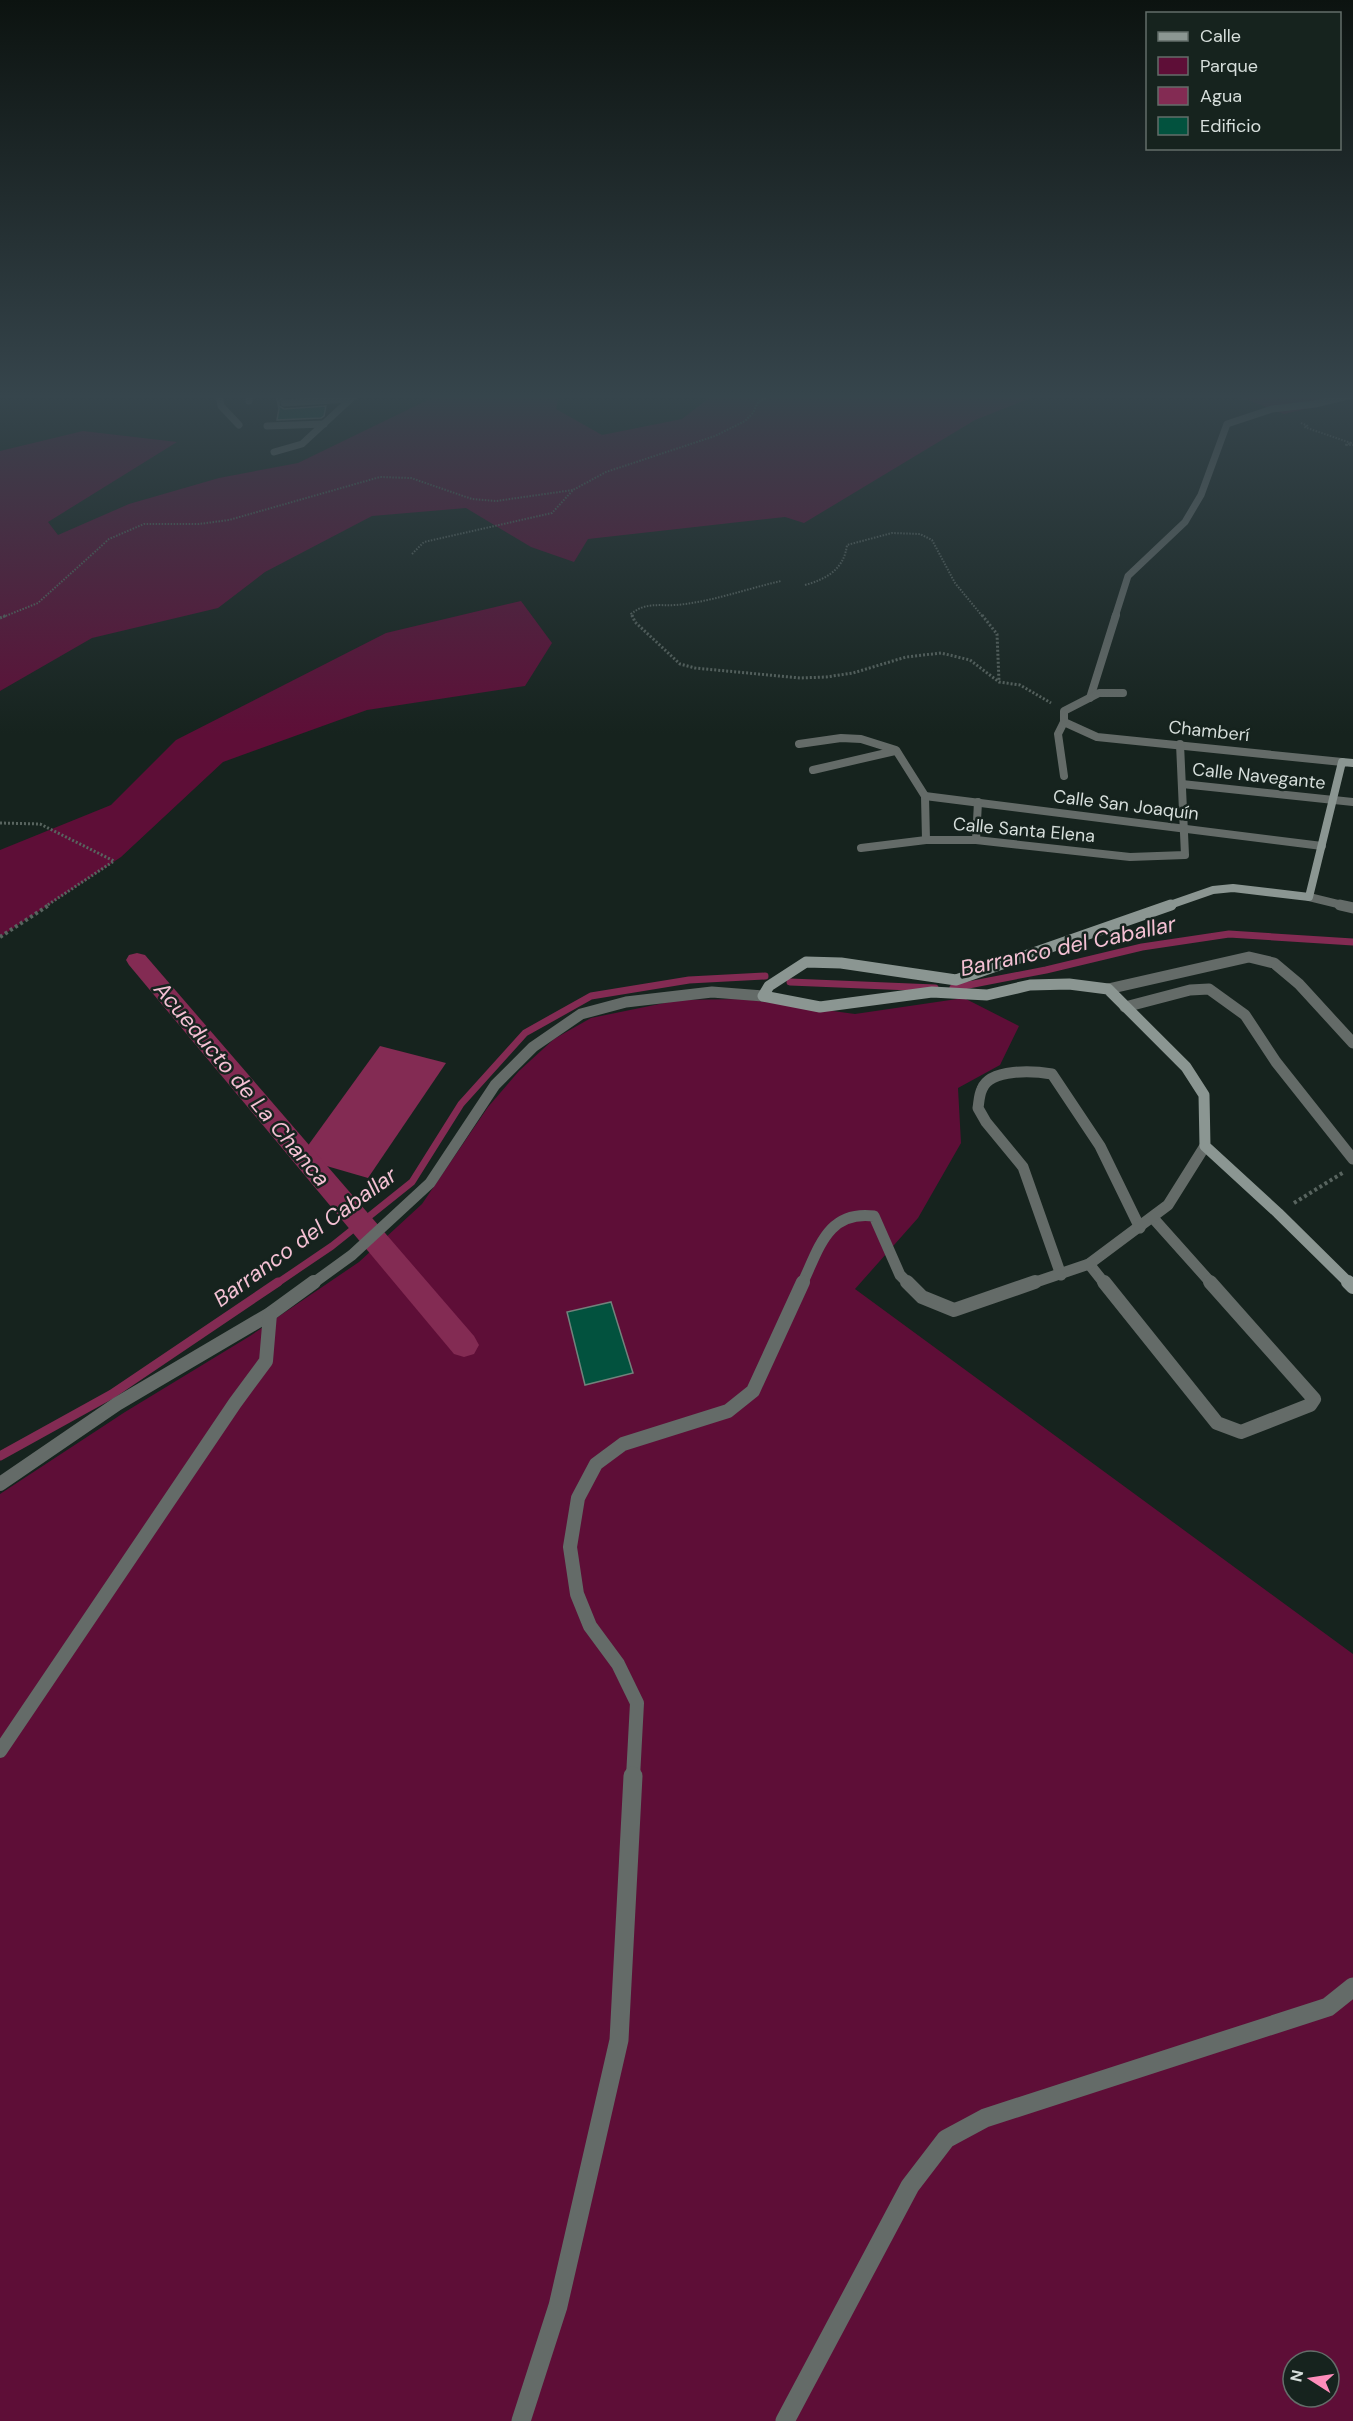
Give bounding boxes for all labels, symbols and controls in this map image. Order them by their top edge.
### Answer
legend [1146,12,1341,150]
text: Calle [1200,24,1241,48]
text: Parque [1200,54,1258,78]
text: Agua [1200,84,1242,108]
text: Edificio [1200,114,1261,138]
street label: Chamberí [1167,715,1251,747]
street label: Calle Navegante [1191,757,1327,795]
street label: Calle San Joaquín [1052,784,1200,826]
street label: Calle Santa Elena [952,812,1096,848]
water label: Barranco del Caballar [958,909,1179,983]
water label: Acueducto de La Chanca [147,975,336,1192]
water label: Barranco del Caballar [208,1160,403,1313]
north arrow [1281,2349,1341,2409]
text: N [1285,2368,1308,2384]

